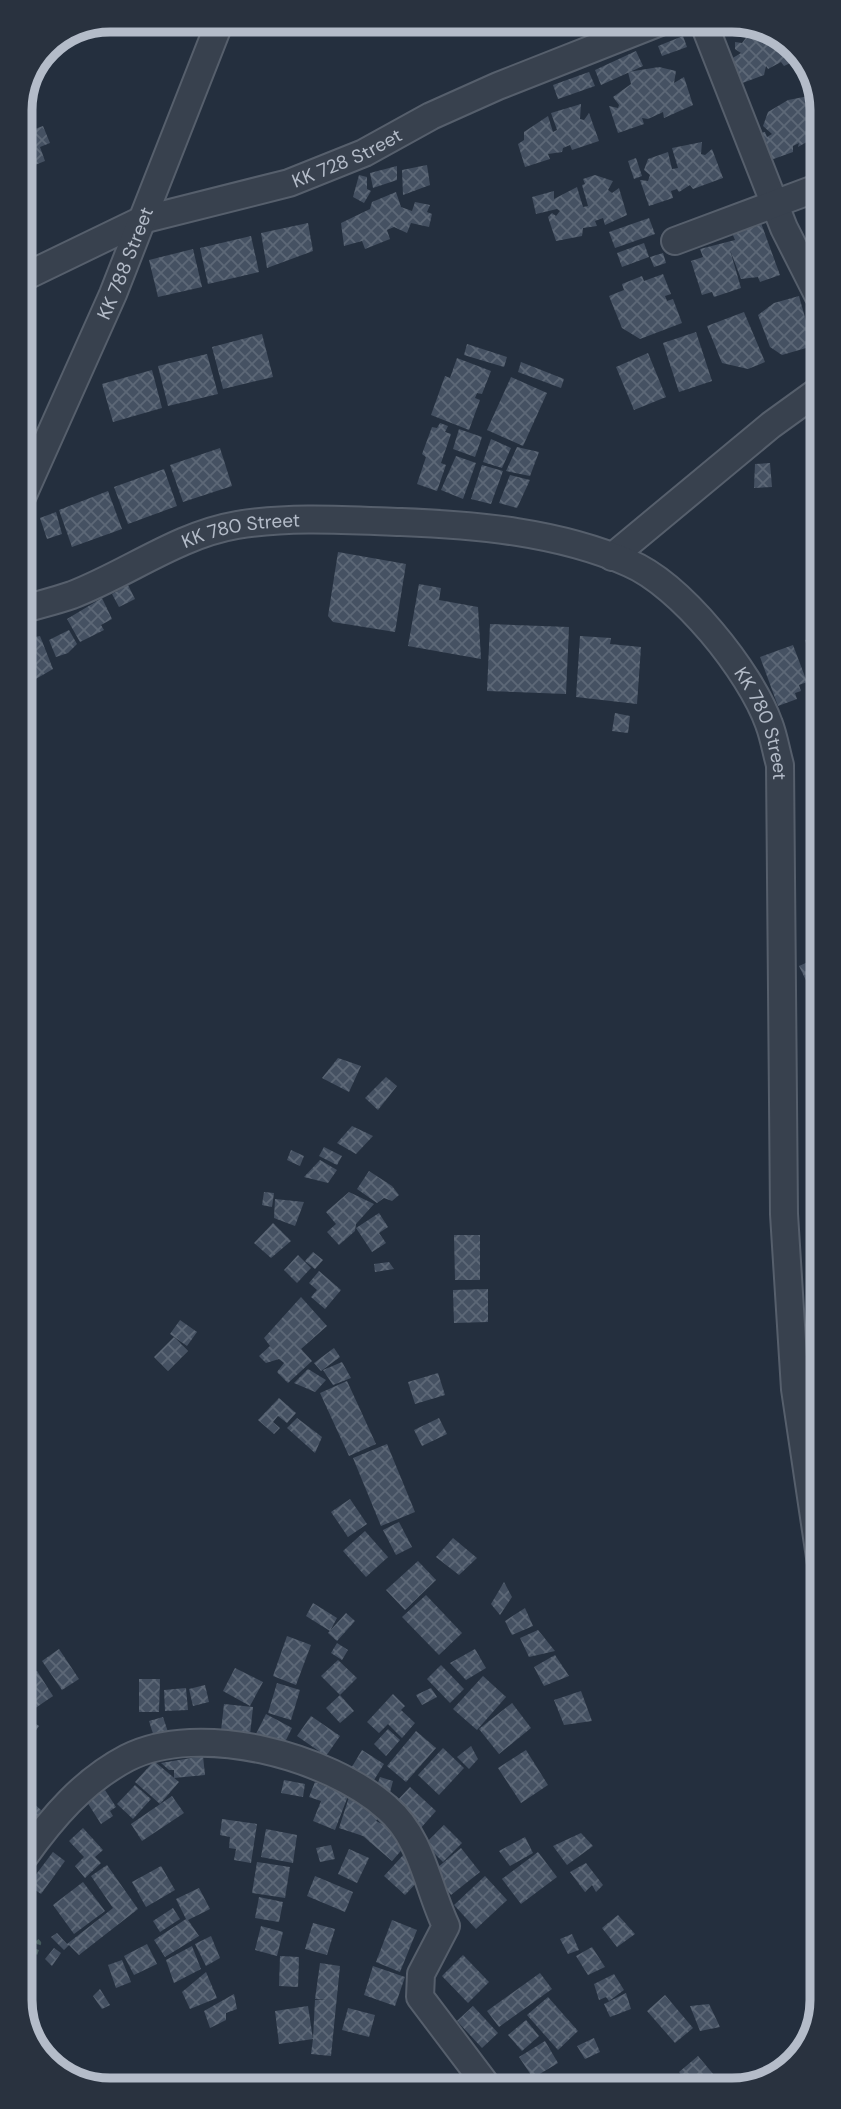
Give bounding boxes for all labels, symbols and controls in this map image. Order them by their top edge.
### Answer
street label: KK 728 Street [288,122,406,193]
street label: KK 788 Street [91,203,159,323]
street label: KK 780 Street [178,507,300,553]
street label: KK 780 Street [729,662,793,780]

